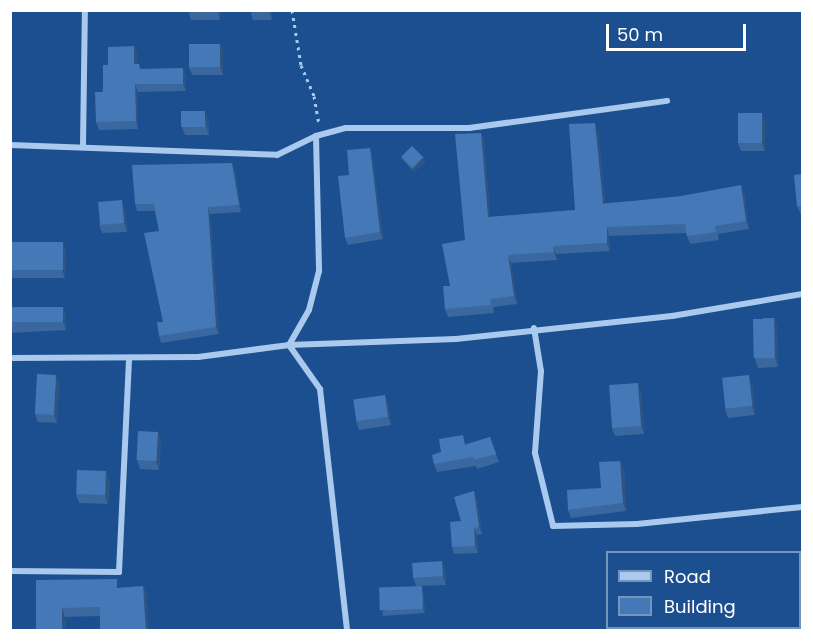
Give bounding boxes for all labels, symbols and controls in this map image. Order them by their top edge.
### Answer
scale bar [609,12,748,50]
text: 50 m [617,22,663,47]
legend [606,551,801,629]
text: Road [664,564,711,589]
text: Building [664,594,736,619]

